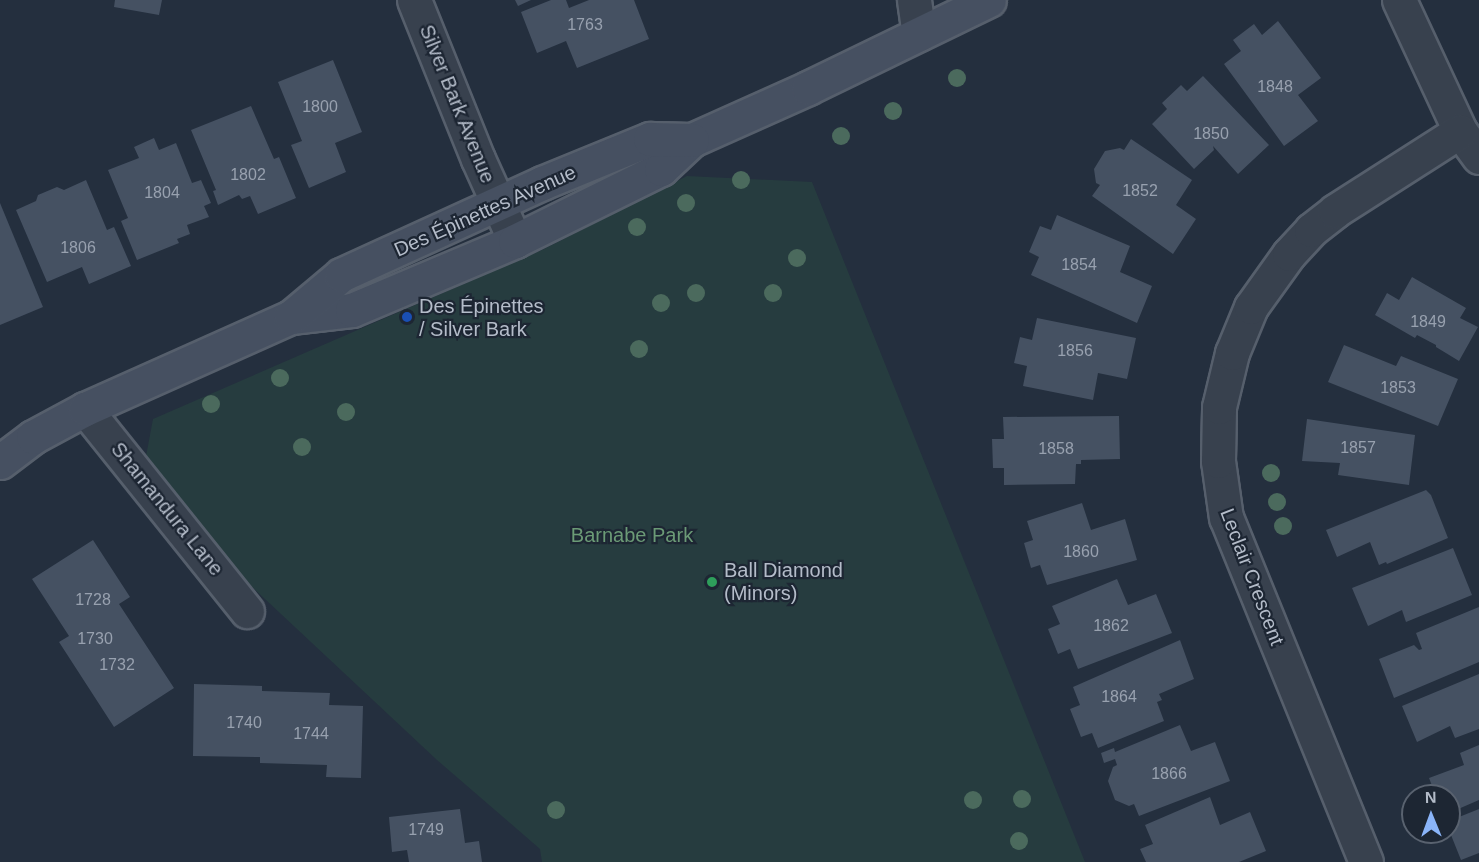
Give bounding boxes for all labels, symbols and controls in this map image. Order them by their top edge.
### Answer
house number: 1763 [567,15,603,35]
street label: Silver Bark Avenue [414,21,500,187]
house number: 1848 [1257,77,1293,97]
house number: 1800 [302,97,338,117]
house number: 1850 [1193,124,1229,144]
street label: Des Épinettes Avenue [390,160,580,262]
house number: 1802 [230,165,266,185]
house number: 1852 [1122,181,1158,201]
house number: 1804 [144,183,180,203]
house number: 1806 [60,238,96,258]
house number: 1854 [1061,255,1097,275]
place label: Des Épinettes / Silver Bark [419,294,544,341]
marker: Des Épinettes / Silver Bark [400,310,414,324]
house number: 1849 [1410,312,1446,332]
house number: 1856 [1057,341,1093,361]
house number: 1853 [1380,378,1416,398]
street label: Shamandura Lane [106,438,228,580]
house number: 1857 [1340,438,1376,458]
house number: 1858 [1038,439,1074,459]
street label: Leclair Crescent [1215,505,1289,649]
park label: Barnabe Park [571,523,693,547]
house number: 1860 [1063,542,1099,562]
place label: Ball Diamond (Minors) [724,558,843,605]
marker: Ball Diamond (Minors) [705,575,719,589]
house number: 1728 [75,590,111,610]
house number: 1862 [1093,616,1129,636]
house number: 1730 [77,629,113,649]
house number: 1732 [99,655,135,675]
house number: 1864 [1101,687,1137,707]
house number: 1740 [226,713,262,733]
house number: 1744 [293,724,329,744]
house number: 1866 [1151,764,1187,784]
north arrow [1401,784,1461,844]
text: N [1425,789,1437,806]
house number: 1749 [408,820,444,840]

